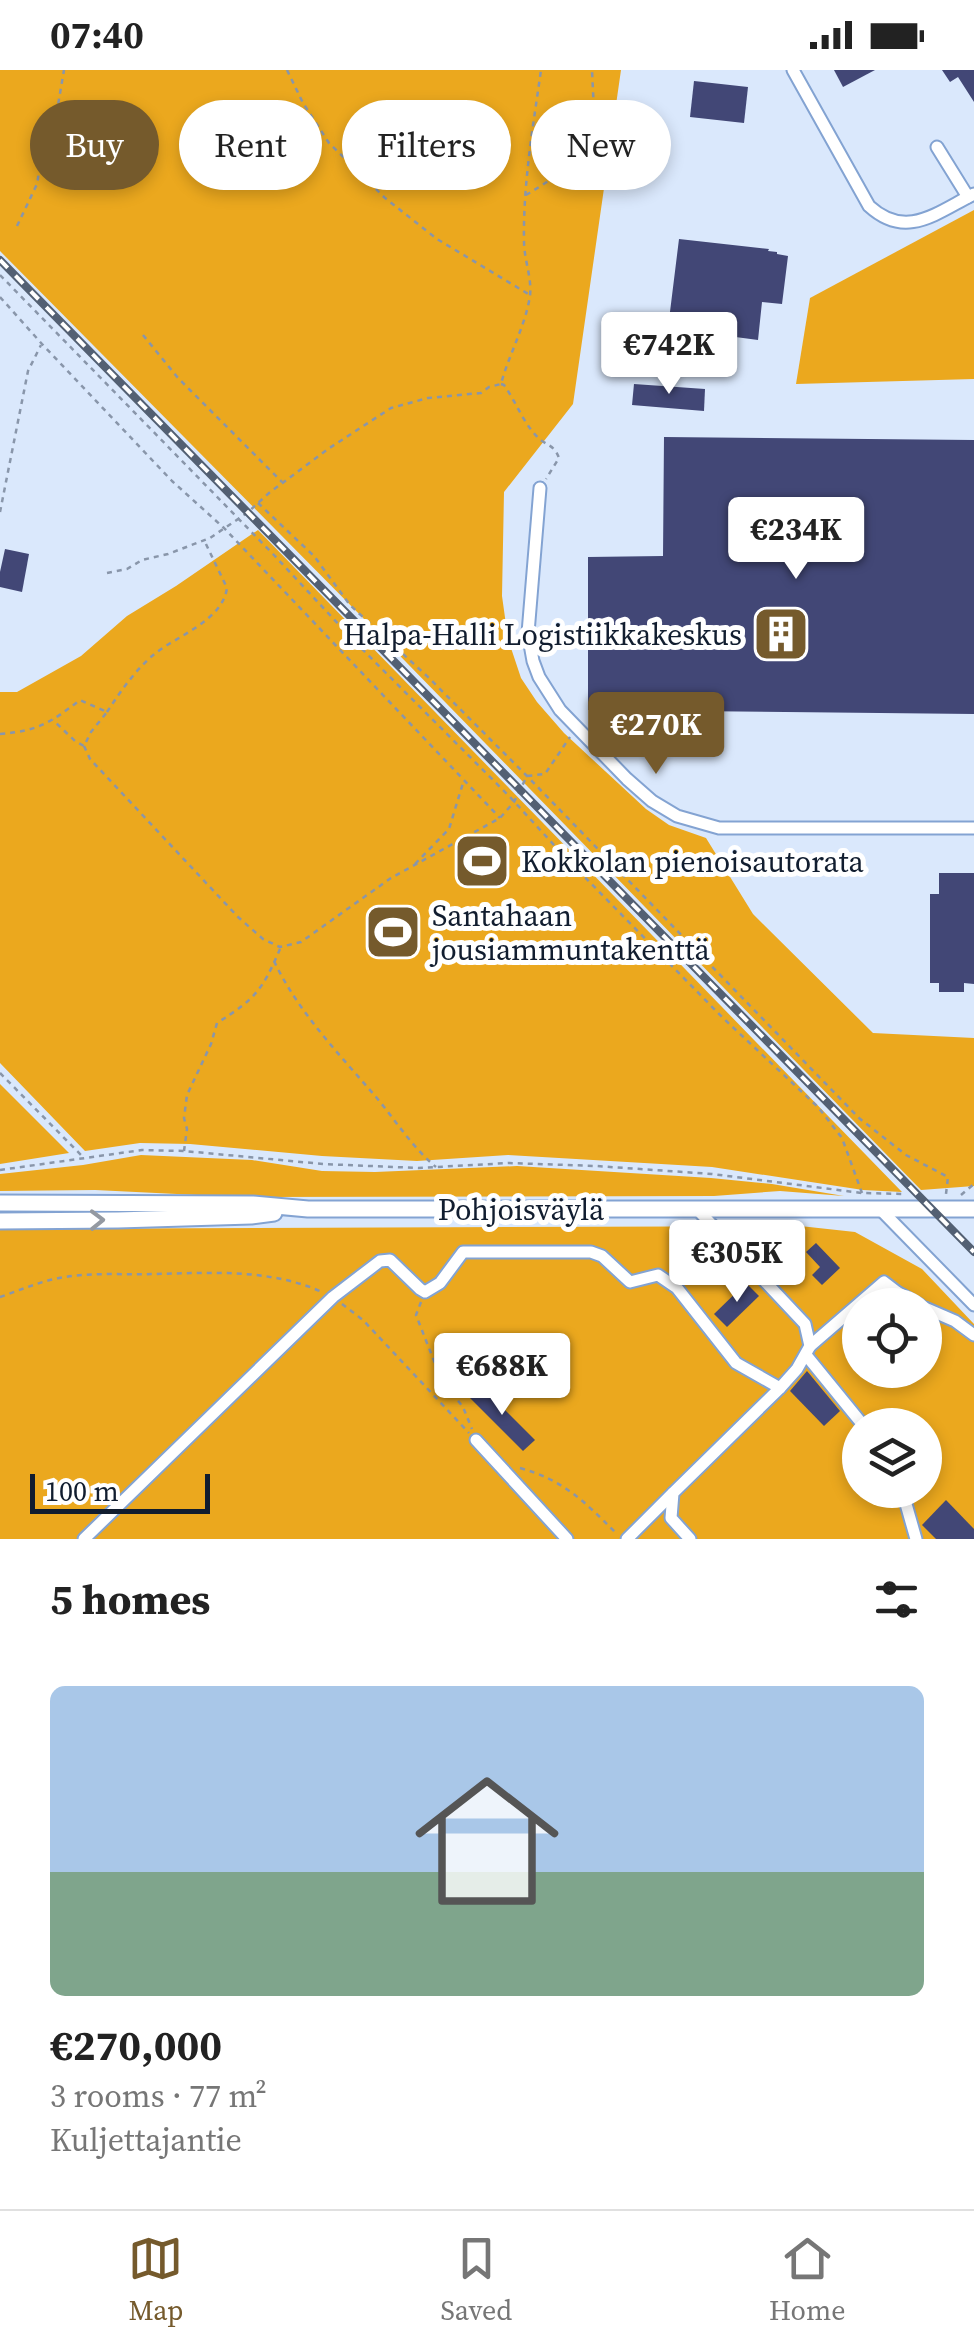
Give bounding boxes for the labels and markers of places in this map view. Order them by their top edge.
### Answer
pin: €742K [599,312,739,397]
pin: €234K [726,497,866,582]
building icon: Halpa-Halli Logistiikkakeskus [751,604,811,664]
place label: Halpa-Halli Logistiikkakeskus [343,614,742,655]
pin: €270K [586,692,726,777]
sports icon: Kokkolan pienoisautorata [452,831,512,891]
place label: Kokkolan pienoisautorata [521,841,865,882]
place label: Santahaan jousiammuntakenttä [429,895,710,970]
sports icon: Santahaan jousiammuntakenttä [363,902,423,962]
pin: €305K [667,1220,807,1305]
pin: €688K [432,1333,572,1418]

